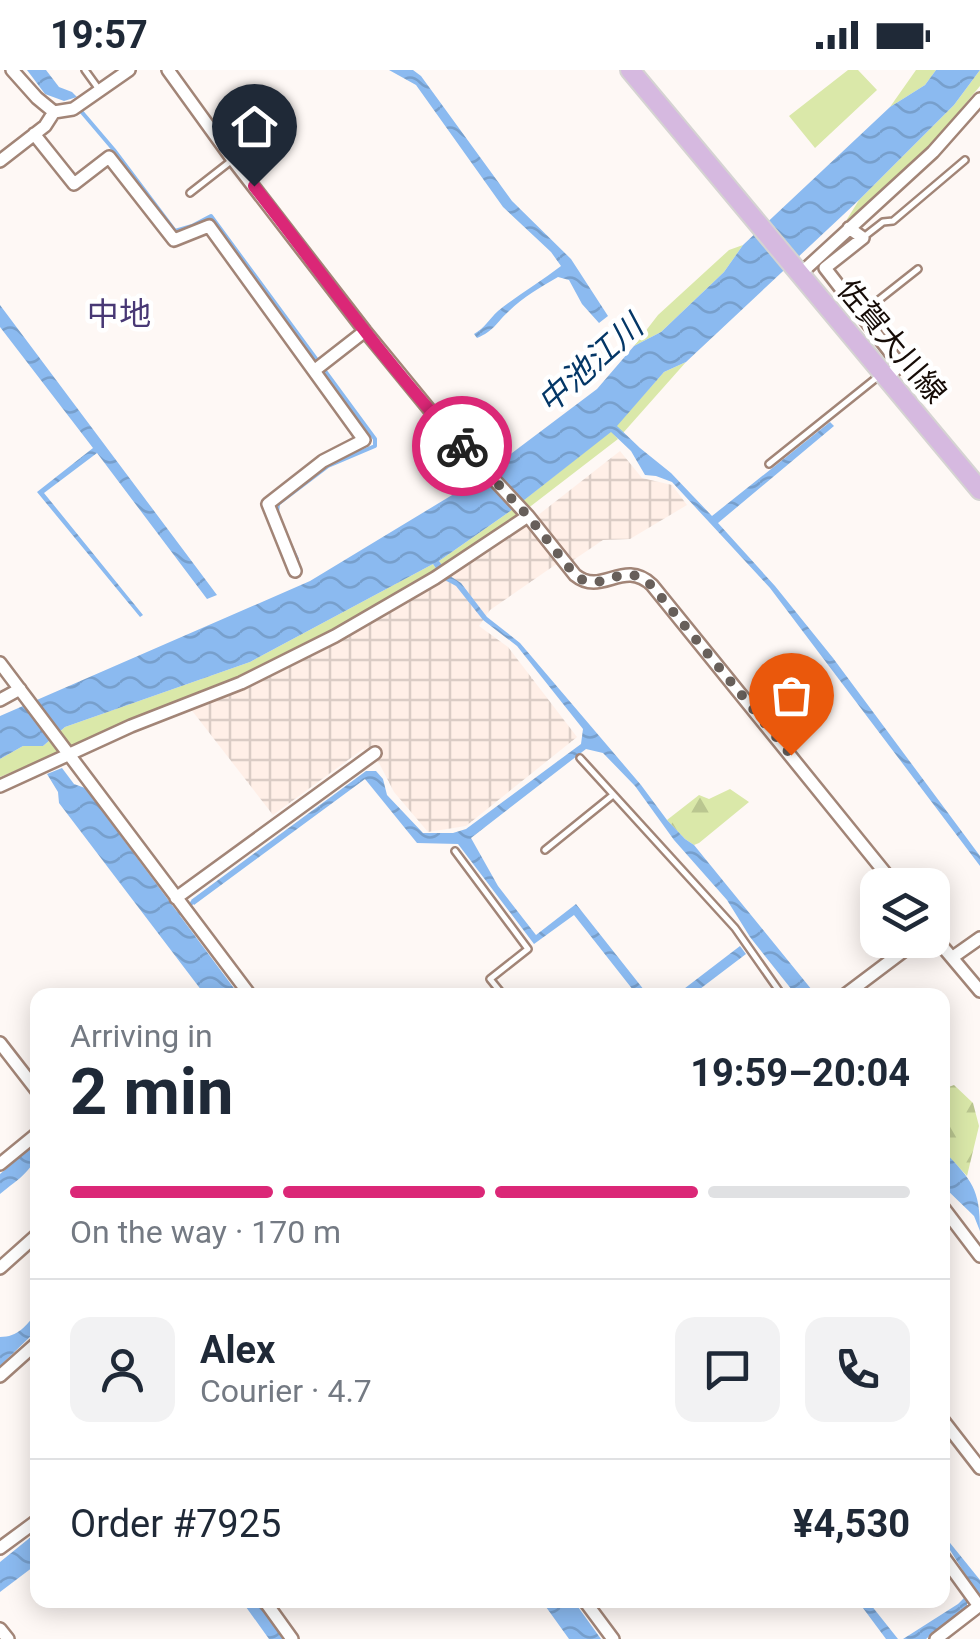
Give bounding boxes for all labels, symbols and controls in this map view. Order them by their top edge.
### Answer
text: 19:57 [50,13,148,57]
pin [212,84,297,187]
icon: home [227,99,282,154]
street label: 佐賀大川線 [830,272,954,410]
district label: 中地 [87,295,151,333]
water label: 中池江川 [530,305,652,421]
courier [412,396,512,496]
icon: bike [435,419,490,474]
pin [749,653,834,756]
icon: bag [764,668,819,723]
map controls [860,868,950,958]
button: layers [860,868,950,958]
text: Arriving in [70,1017,213,1055]
text: 19:59–20:04 [690,1051,910,1095]
text: 2 min [70,1054,233,1130]
text: On the way · 170 m [70,1213,341,1251]
button: person [70,1317,175,1422]
button: chat [675,1317,780,1422]
button: phone [805,1317,910,1422]
text: Alex [200,1328,275,1372]
text: Courier · 4.7 [200,1372,372,1410]
text: Order #7925 [70,1502,281,1546]
text: ¥4,530 [793,1502,910,1546]

